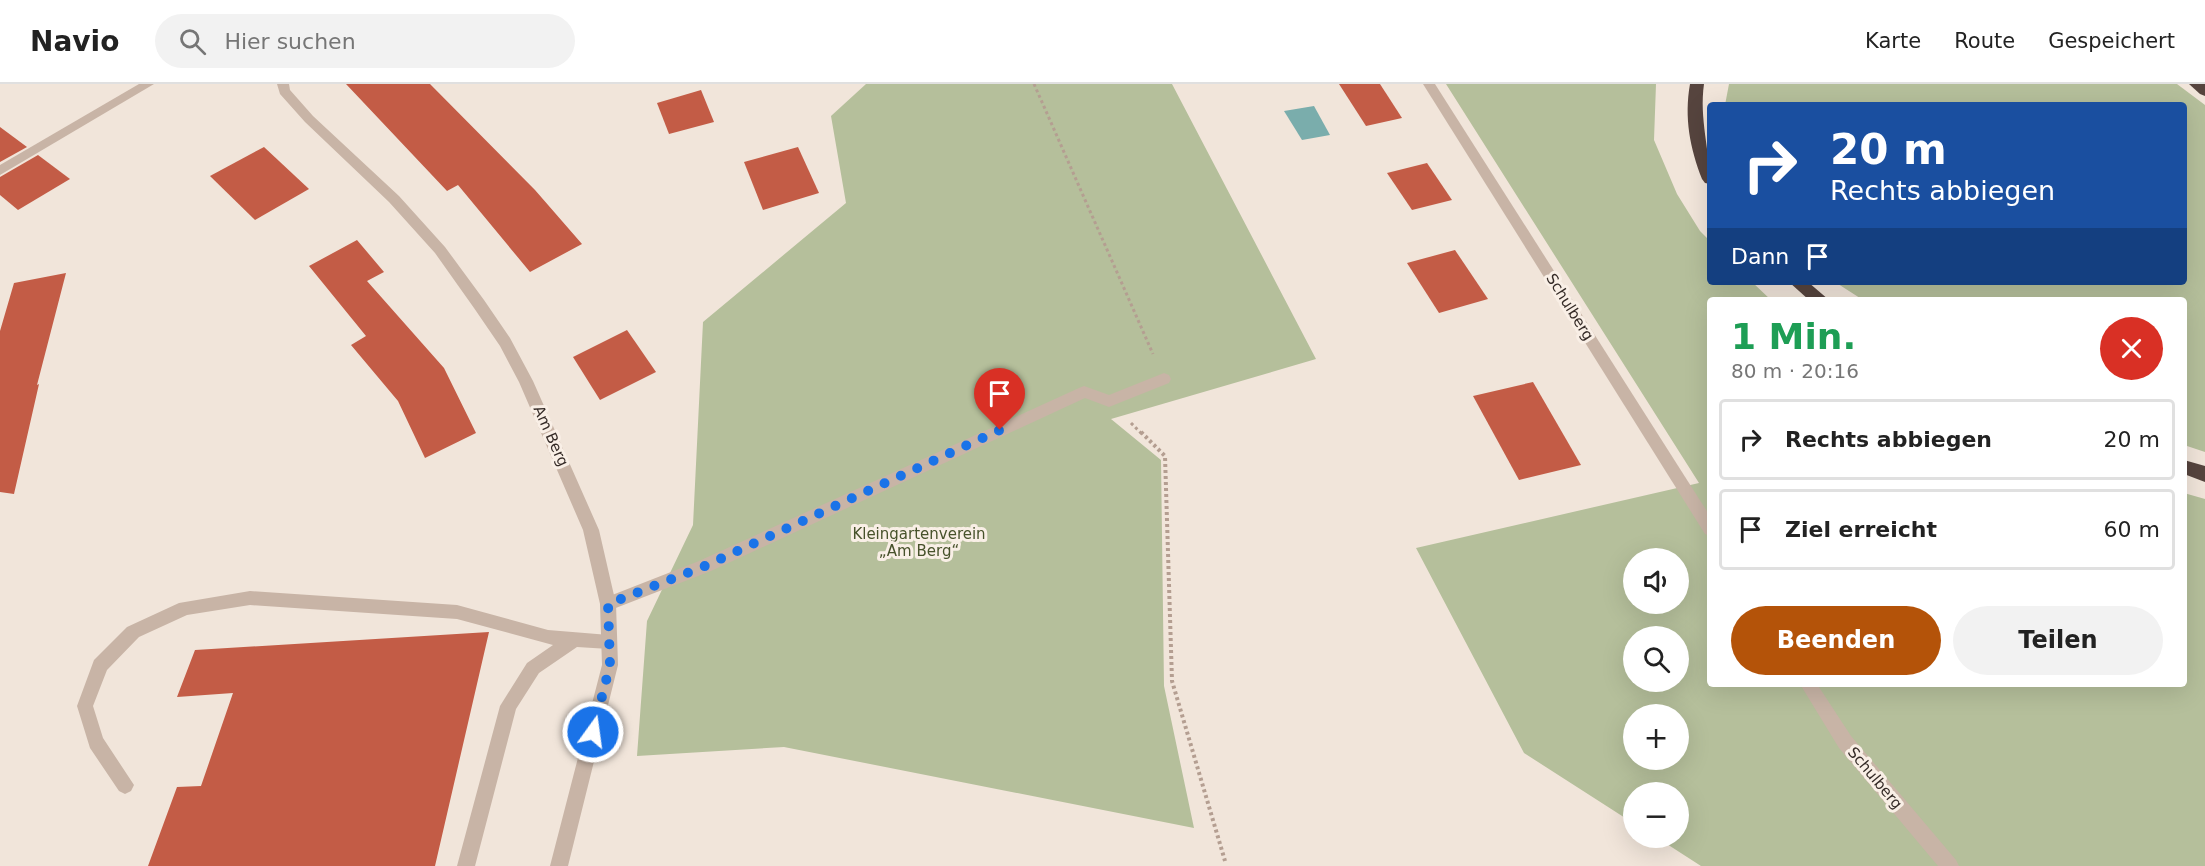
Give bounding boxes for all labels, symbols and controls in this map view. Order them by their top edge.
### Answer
search box [155,14,575,68]
text: Navio [30,25,119,58]
icon: search [176,25,209,58]
text: Hier suchen [224,29,356,54]
text: Karte [1865,29,1921,53]
text: Route [1954,29,2015,53]
text: Gespeichert [2048,29,2175,53]
text: 20 m [1830,125,1947,174]
icon: right [1731,126,1809,204]
text: Rechts abbiegen [1830,175,2055,206]
icon: arrive [1801,240,1834,273]
text: Dann [1731,244,1789,269]
street label: Schulberg [1542,270,1598,344]
text: 1 Min. [1731,316,1856,357]
button: close [2100,317,2163,380]
text: 80 m · 20:16 [1731,359,1859,383]
pin [974,368,1025,430]
icon: arrive [983,377,1016,410]
street label: Am Berg [530,403,572,469]
icon: right [1734,423,1767,456]
text: Rechts abbiegen [1785,427,1992,452]
text: 20 m [2104,427,2160,452]
icon: arrive [1734,513,1767,546]
text: Ziel erreicht [1785,517,1937,542]
text: 60 m [2104,517,2160,542]
park label: Kleingartenverein „Am Berg“ [852,525,986,560]
map controls [1623,548,1689,848]
button: sound [1623,548,1689,614]
button: Beenden [1731,606,1941,675]
button: Teilen [1953,606,2163,675]
button: search [1623,626,1689,692]
position arrow [561,700,625,764]
button: + [1623,704,1689,770]
street label: Schulberg [1844,743,1906,813]
button: − [1623,782,1689,848]

